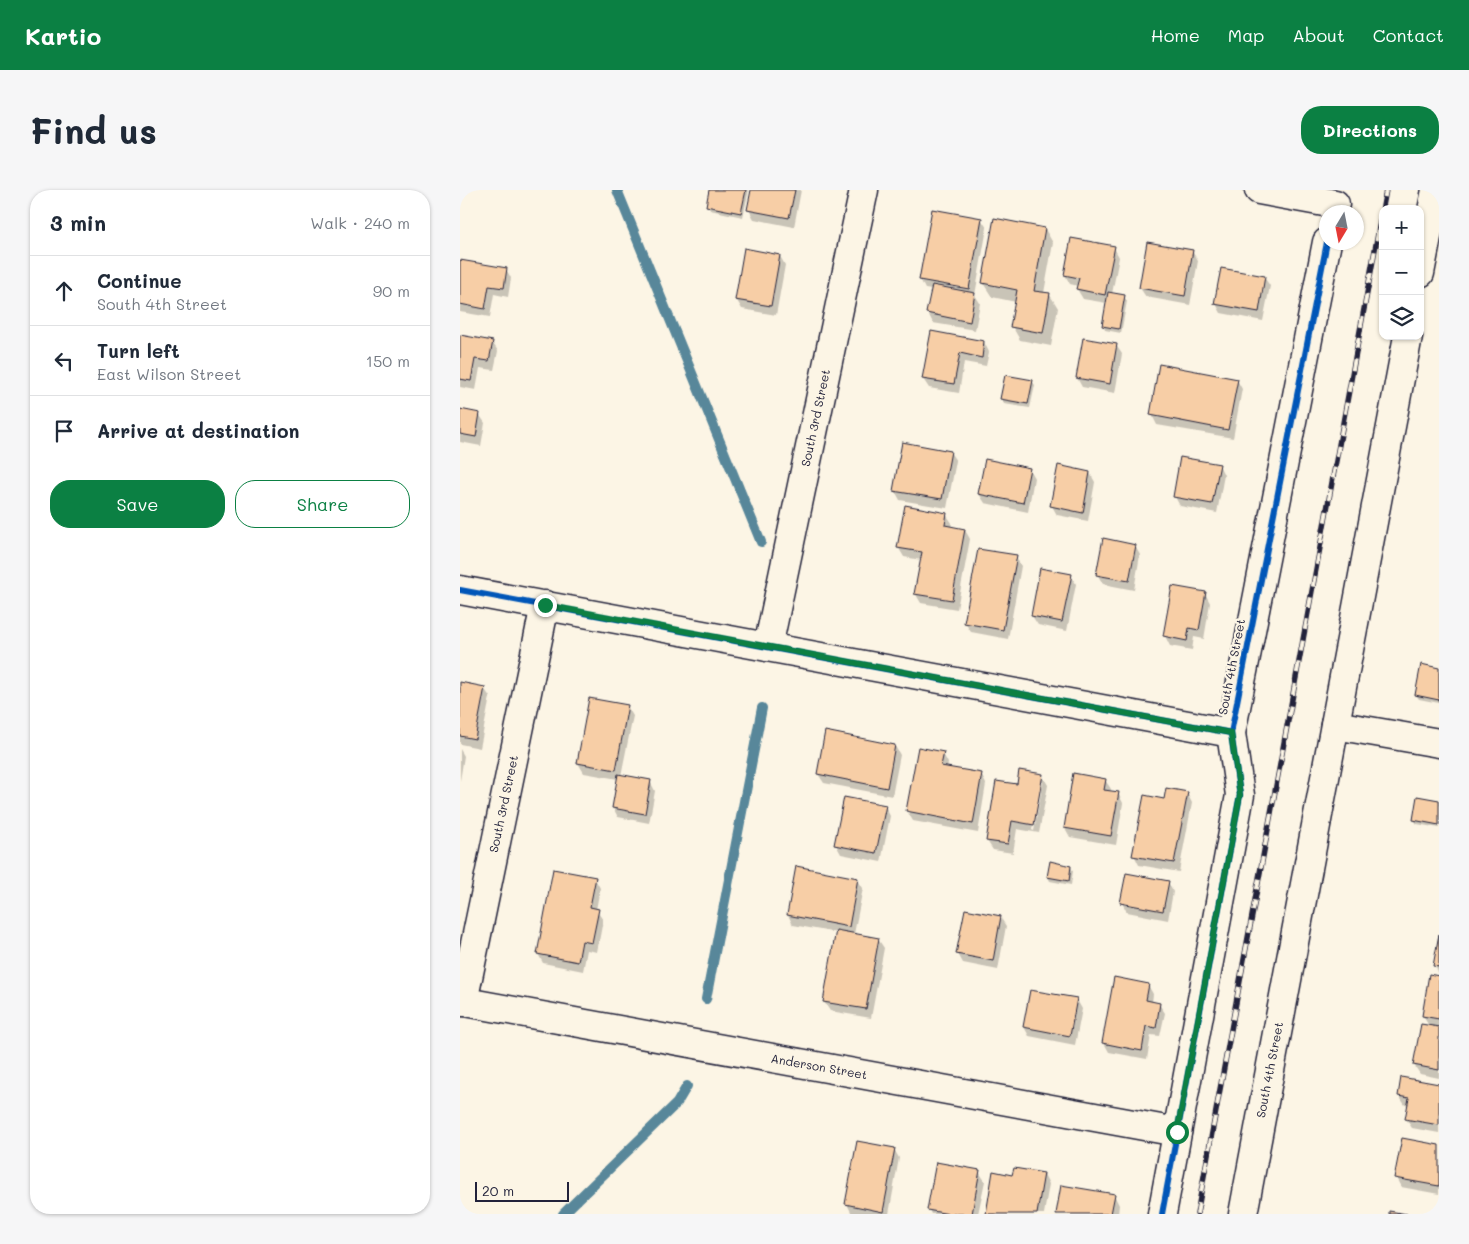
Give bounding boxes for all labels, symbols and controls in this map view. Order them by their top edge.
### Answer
text: Kartio [25,20,101,51]
text: Home [1151,23,1200,47]
text: Map [1228,23,1264,47]
text: About [1292,23,1345,47]
text: Contact [1373,23,1444,47]
button: Directions [1301,106,1439,154]
text: Find us [30,107,157,153]
north arrow [1319,205,1364,250]
map controls [1379,205,1424,340]
button: + [1379,205,1424,250]
text: 3 min [50,209,106,236]
text: Walk · 240 m [310,212,410,233]
button: − [1379,250,1424,295]
text: Continue [97,268,182,293]
icon: ahead [50,277,78,305]
text: 90 m [373,280,410,301]
text: South 4th Street [97,293,227,314]
button: layers [1379,295,1424,340]
text: Turn left [97,338,180,363]
icon: left [50,347,78,375]
text: 150 m [366,350,410,371]
text: East Wilson Street [97,363,241,384]
street label: South 3rd Street [797,368,833,468]
icon: arrive [50,417,78,445]
text: Arrive at destination [97,418,300,443]
button: Save [50,480,225,528]
button: Share [235,480,410,528]
route end [534,594,557,617]
street label: South 4th Street [1214,617,1248,716]
street label: South 3rd Street [485,754,521,854]
street label: South 4th Street [1252,1020,1286,1119]
street label: Anderson Street [770,1050,869,1082]
route start [1166,1121,1189,1144]
scale bar [475,1179,569,1202]
text: 20 m [482,1181,514,1200]

